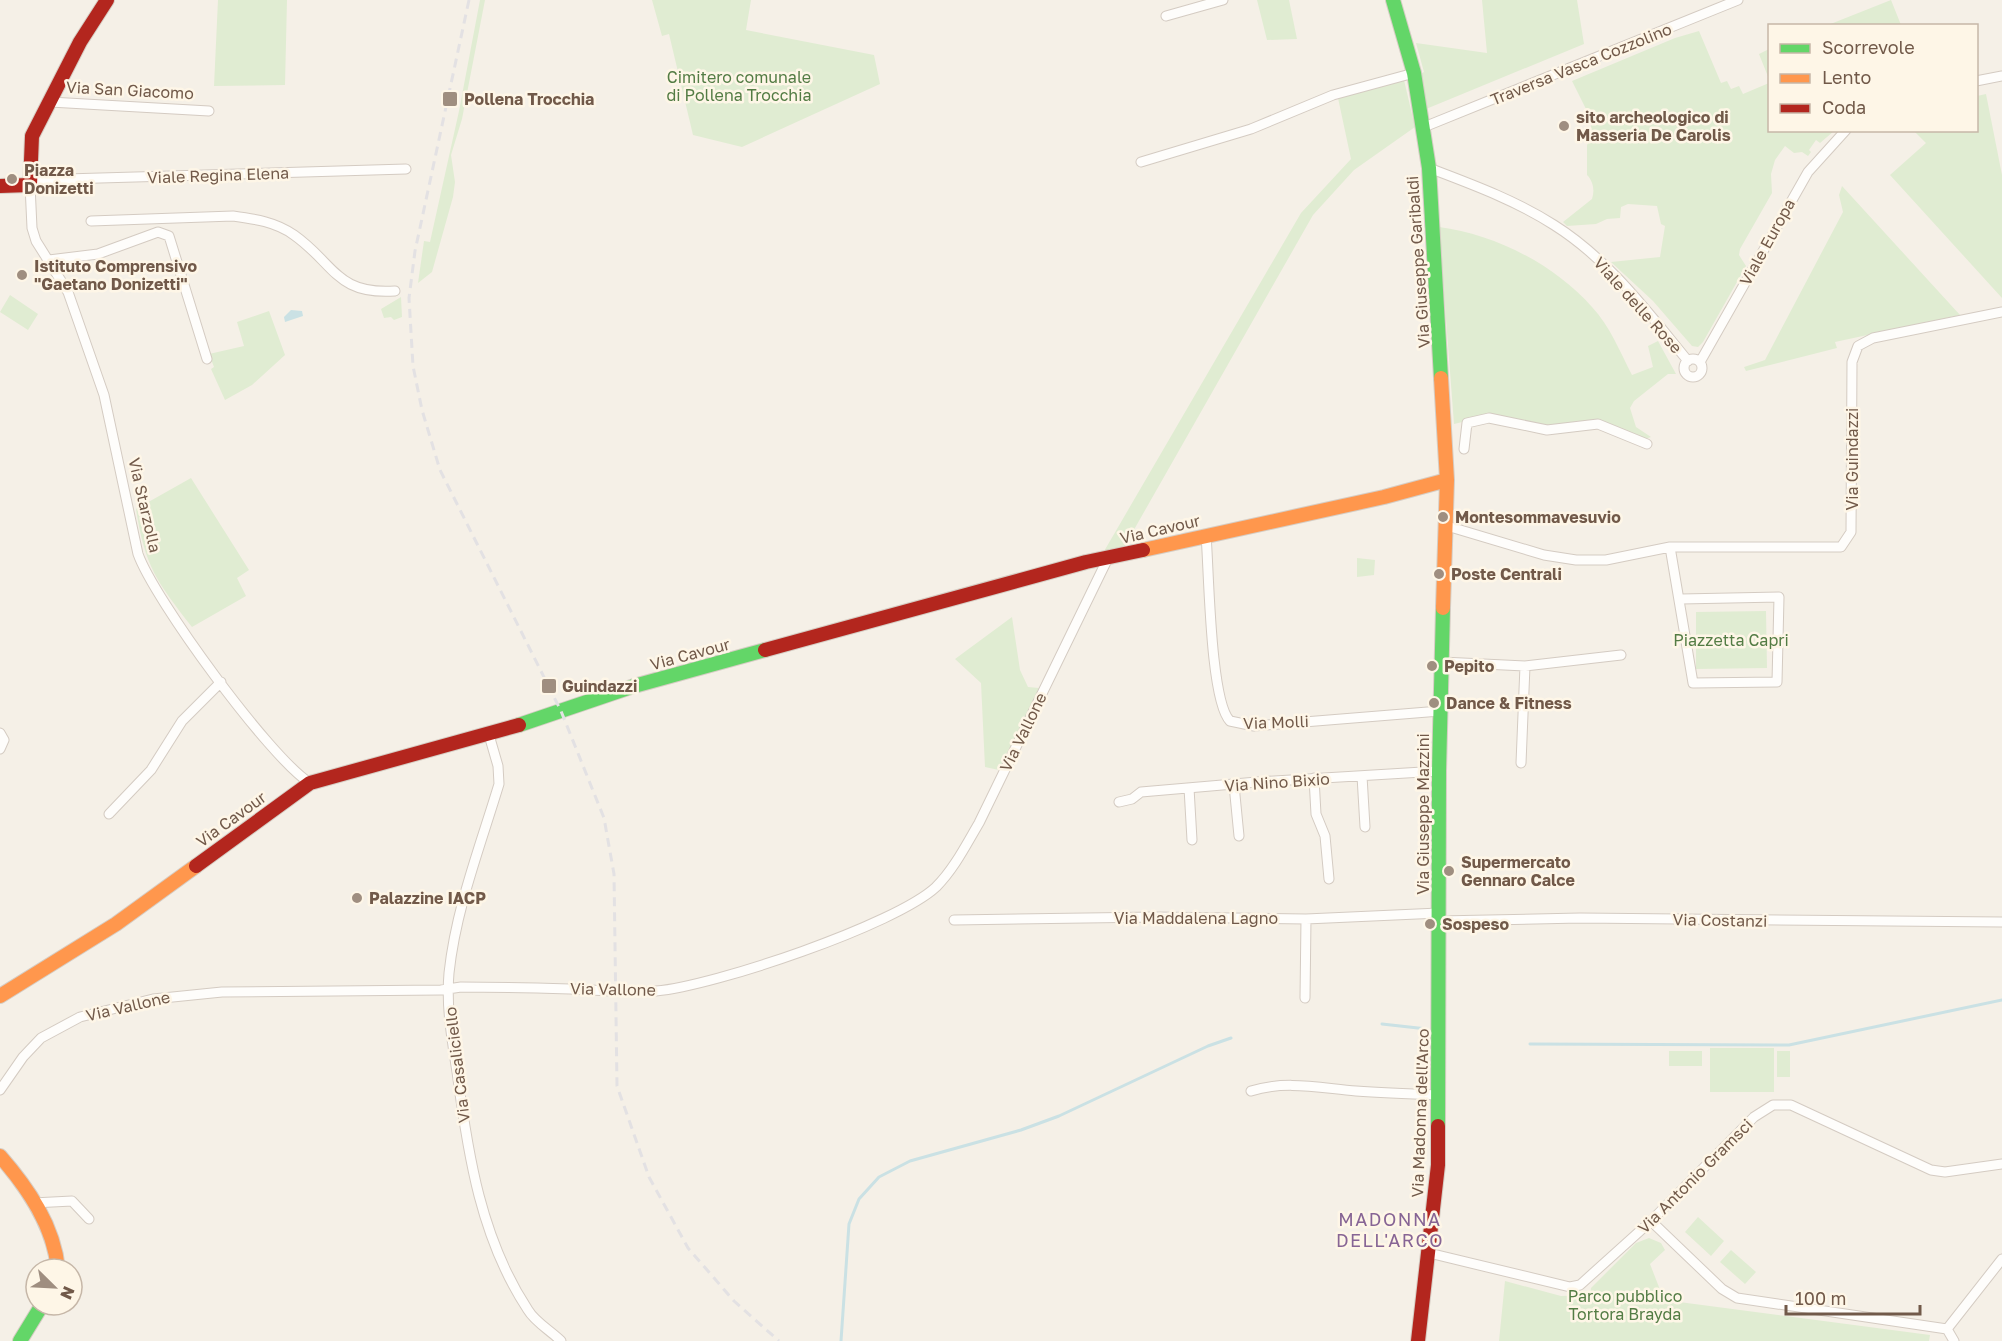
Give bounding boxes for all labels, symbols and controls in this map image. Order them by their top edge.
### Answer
street label: Traversa Vasca Cozzolino [1488,18,1674,110]
legend [1768,24,1978,132]
text: Scorrevole [1822,36,1915,58]
text: Lento [1822,66,1871,88]
park label: Cimitero comunale di Pollena Trocchia [666,67,812,105]
street label: Via San Giacomo [66,77,194,103]
place label: Pollena Trocchia [464,89,594,109]
marker: Pollena Trocchia [441,90,459,108]
text: Coda [1822,96,1866,118]
place label: sito archeologico di Masseria De Carolis [1576,107,1731,145]
marker: sito archeologico di Masseria De Carolis [1557,119,1571,133]
place label: Piazza Donizetti [24,160,94,198]
street label: Viale Regina Elena [147,163,289,187]
marker: Piazza Donizetti [5,172,19,186]
street label: Via Giuseppe Garibaldi [1402,175,1434,349]
street label: Viale Europa [1735,195,1799,289]
street label: Viale delle Rose [1589,253,1687,357]
place label: Istituto Comprensivo "Gaetano Donizetti" [34,256,198,294]
marker: Istituto Comprensivo "Gaetano Donizetti" [15,268,29,282]
street label: Via Guindazzi [1842,408,1862,510]
street label: Via Starzolla [124,456,166,554]
place label: Montesommavesuvio [1455,507,1621,527]
street label: Via Cavour [1118,510,1202,548]
marker: Montesommavesuvio [1436,510,1450,524]
place label: Poste Centrali [1451,564,1562,584]
marker: Poste Centrali [1432,567,1446,581]
park label: Piazzetta Capri [1673,630,1789,650]
street label: Via Cavour [648,634,732,674]
place label: Pepito [1444,656,1495,676]
marker: Pepito [1425,659,1439,673]
place label: Guindazzi [562,676,637,696]
marker: Guindazzi [540,677,558,695]
street label: Via Vallone [995,689,1051,775]
place label: Dance & Fitness [1446,693,1572,713]
marker: Dance & Fitness [1427,696,1441,710]
street label: Via Molli [1243,711,1309,733]
street label: Via Giuseppe Mazzini [1413,733,1433,895]
street label: Via Nino Bixio [1224,768,1330,796]
street label: Via Cavour [192,787,270,851]
place label: Supermercato Gennaro Calce [1461,852,1575,890]
marker: Supermercato Gennaro Calce [1442,864,1456,878]
place label: Palazzine IACP [369,888,486,908]
marker: Palazzine IACP [350,891,364,905]
street label: Via Maddalena Lagno [1114,908,1278,928]
street label: Via Costanzi [1672,909,1768,931]
place label: Sospeso [1442,914,1510,934]
marker: Sospeso [1423,917,1437,931]
street label: Via Vallone [570,978,656,1000]
street label: Via Vallone [84,987,172,1025]
street label: Via Casaliciello [440,1006,474,1124]
street label: Via Madonna dell'Arco [1407,1028,1433,1198]
street label: Via Antonio Gramsci [1633,1114,1757,1238]
district label: MADONNA DELL'ARCO [1336,1208,1444,1251]
north arrow [24,1257,84,1317]
scale bar [1786,1278,1920,1316]
text: N [56,1283,79,1303]
park label: Parco pubblico Tortora Brayda [1568,1286,1682,1324]
text: 100 m [1795,1287,1846,1309]

